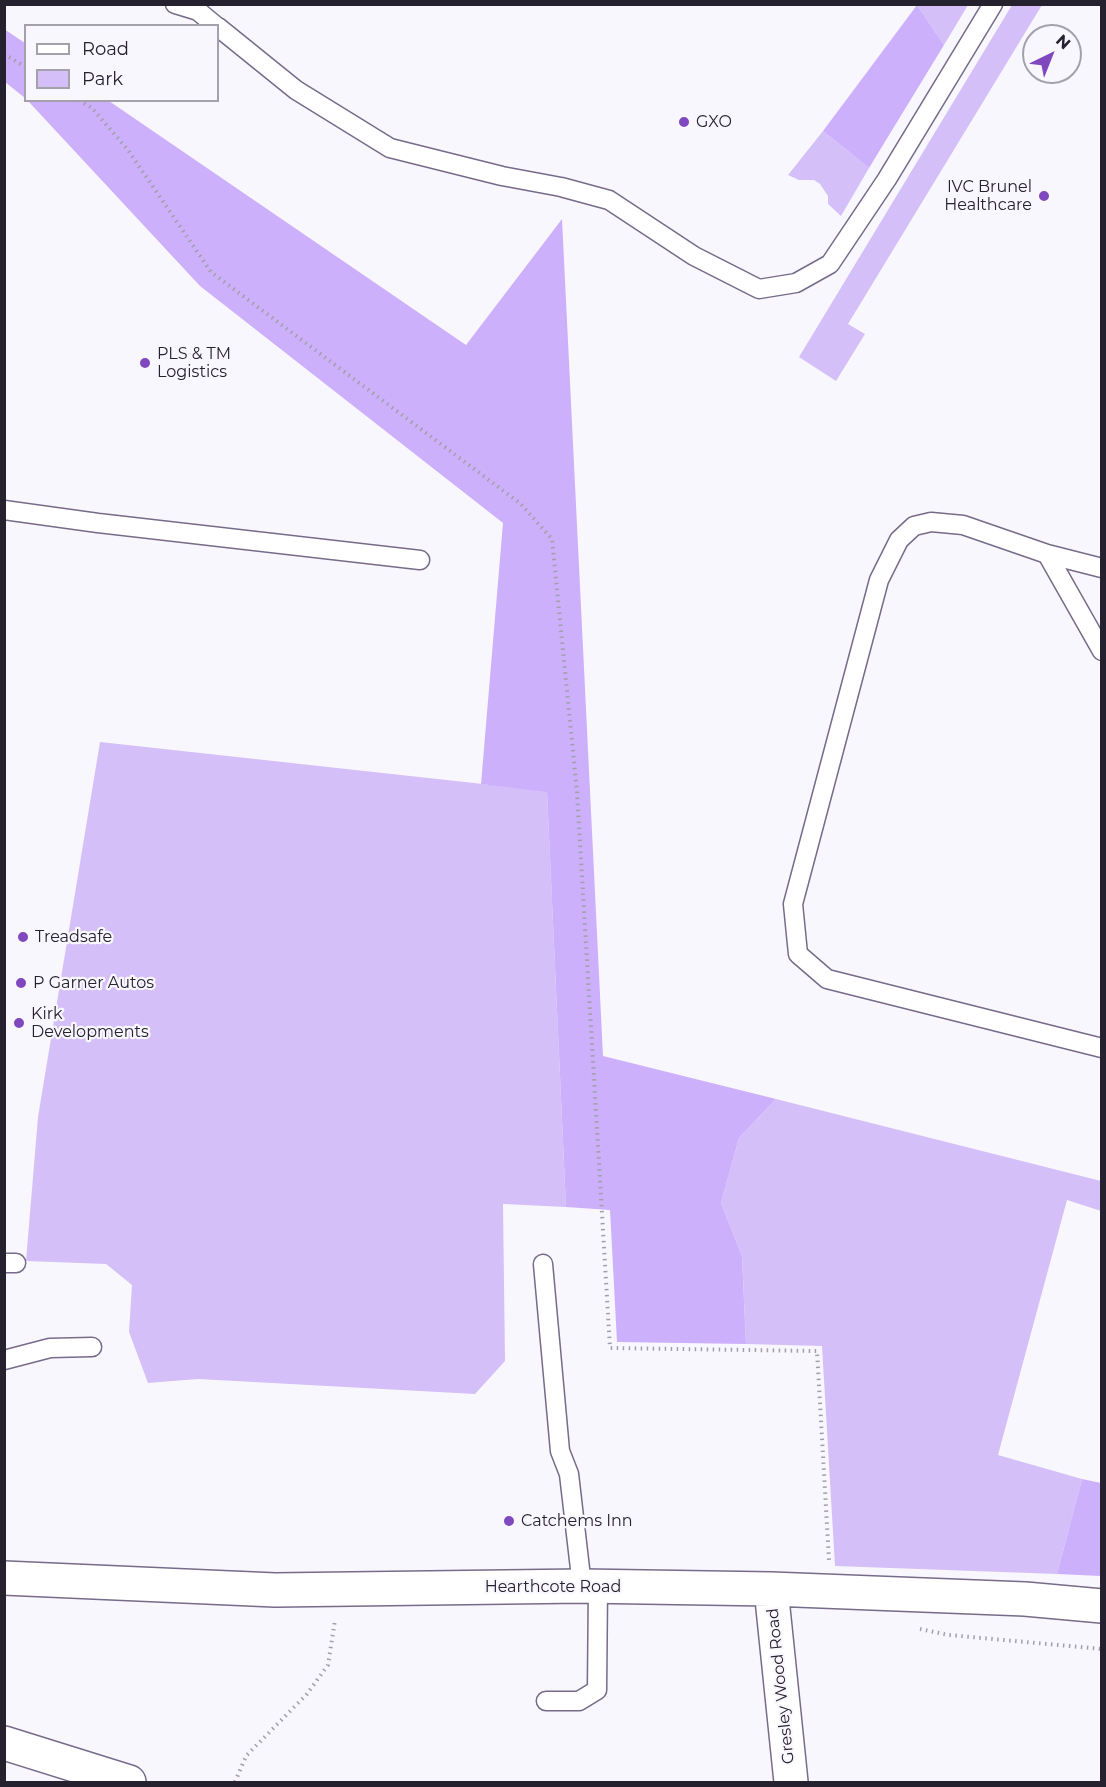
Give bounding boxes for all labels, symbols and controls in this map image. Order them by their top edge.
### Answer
legend [24,24,219,102]
north arrow [1022,24,1082,84]
text: N [1052,31,1074,53]
text: Road [82,38,129,60]
text: Park [82,68,123,90]
place label: GXO [696,112,732,132]
marker: GXO [677,115,691,129]
place label: IVC Brunel Healthcare [944,177,1032,215]
marker: IVC Brunel Healthcare [1037,189,1051,203]
place label: PLS & TM Logistics [157,344,231,382]
marker: PLS & TM Logistics [138,356,152,370]
place label: Treadsafe [35,927,112,947]
marker: Treadsafe [16,930,30,944]
place label: P Garner Autos [33,973,154,993]
marker: P Garner Autos [14,976,28,990]
place label: Kirk Developments [31,1004,149,1042]
marker: Kirk Developments [12,1016,26,1030]
place label: Catchems Inn [521,1511,633,1531]
marker: Catchems Inn [502,1514,516,1528]
street label: Hearthcote Road [485,1577,621,1597]
street label: Gresley Wood Road [763,1607,799,1765]

